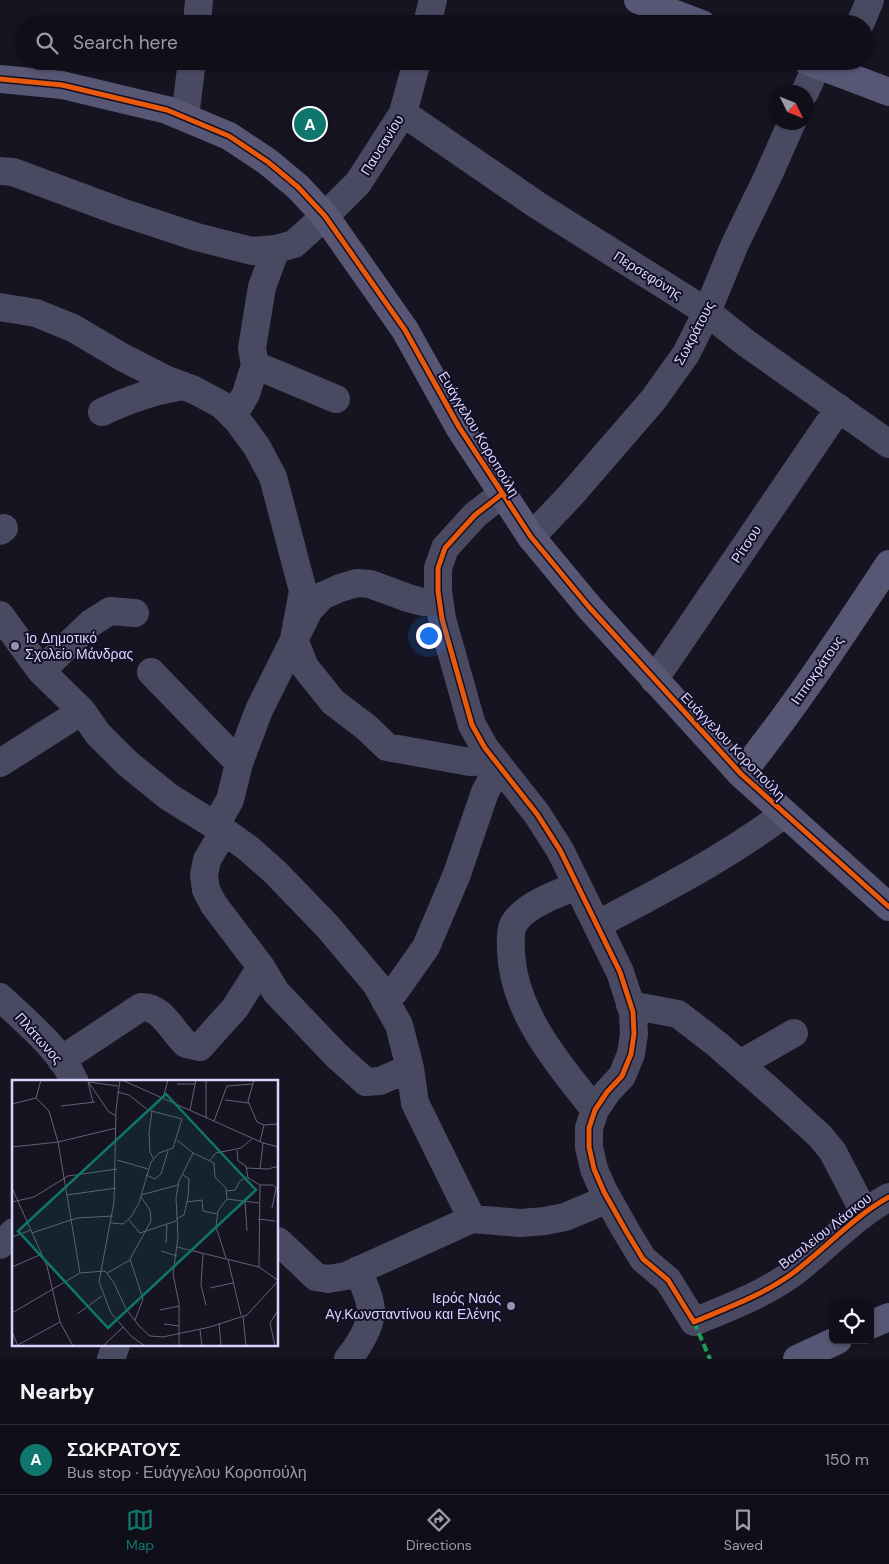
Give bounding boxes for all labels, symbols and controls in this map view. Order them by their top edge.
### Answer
search box [15,15,874,70]
icon: search [33,29,61,57]
text: Search here [73,30,178,55]
north arrow [769,85,814,130]
pin: A [294,105,326,143]
street label: Παυσανίου [356,111,408,179]
street label: Περσεφόνης [610,247,686,303]
street label: Σωκράτους [670,298,719,368]
street label: Ευάγγελου Κοροπούλη [434,368,524,500]
street label: Ρίτσου [727,522,765,566]
your location [416,623,442,649]
place label: 1ο Δημοτικό Σχολείο Μάνδρας [25,629,134,663]
street label: Ιπποκράτους [787,632,848,708]
marker: 1ο Δημοτικό Σχολείο Μάνδρας [9,640,21,652]
street label: Ευάγγελου Κοροπούλη [677,688,789,804]
street label: Πλάτωνος [11,1009,67,1068]
inset map [12,1080,279,1346]
street label: Βασιλείου Λάσκου [775,1189,875,1273]
place label: Ιερός Ναός Αγ.Κωνσταντίνου και Ελένης [325,1289,501,1323]
map controls [829,1299,874,1344]
button: locate [829,1299,874,1344]
marker: Ιερός Ναός Αγ.Κωνσταντίνου και Ελένης [505,1300,517,1312]
text: Nearby [20,1378,94,1406]
text: ΣΩΚΡΑΤΟΥΣ [67,1437,180,1462]
text: A [30,1449,42,1470]
text: 150 m [825,1449,869,1470]
text: Bus stop · Ευάγγελου Κοροπούλη [67,1462,307,1483]
tab: Map [126,1506,154,1554]
tab: Directions [406,1506,472,1554]
tab: Saved [724,1506,763,1554]

